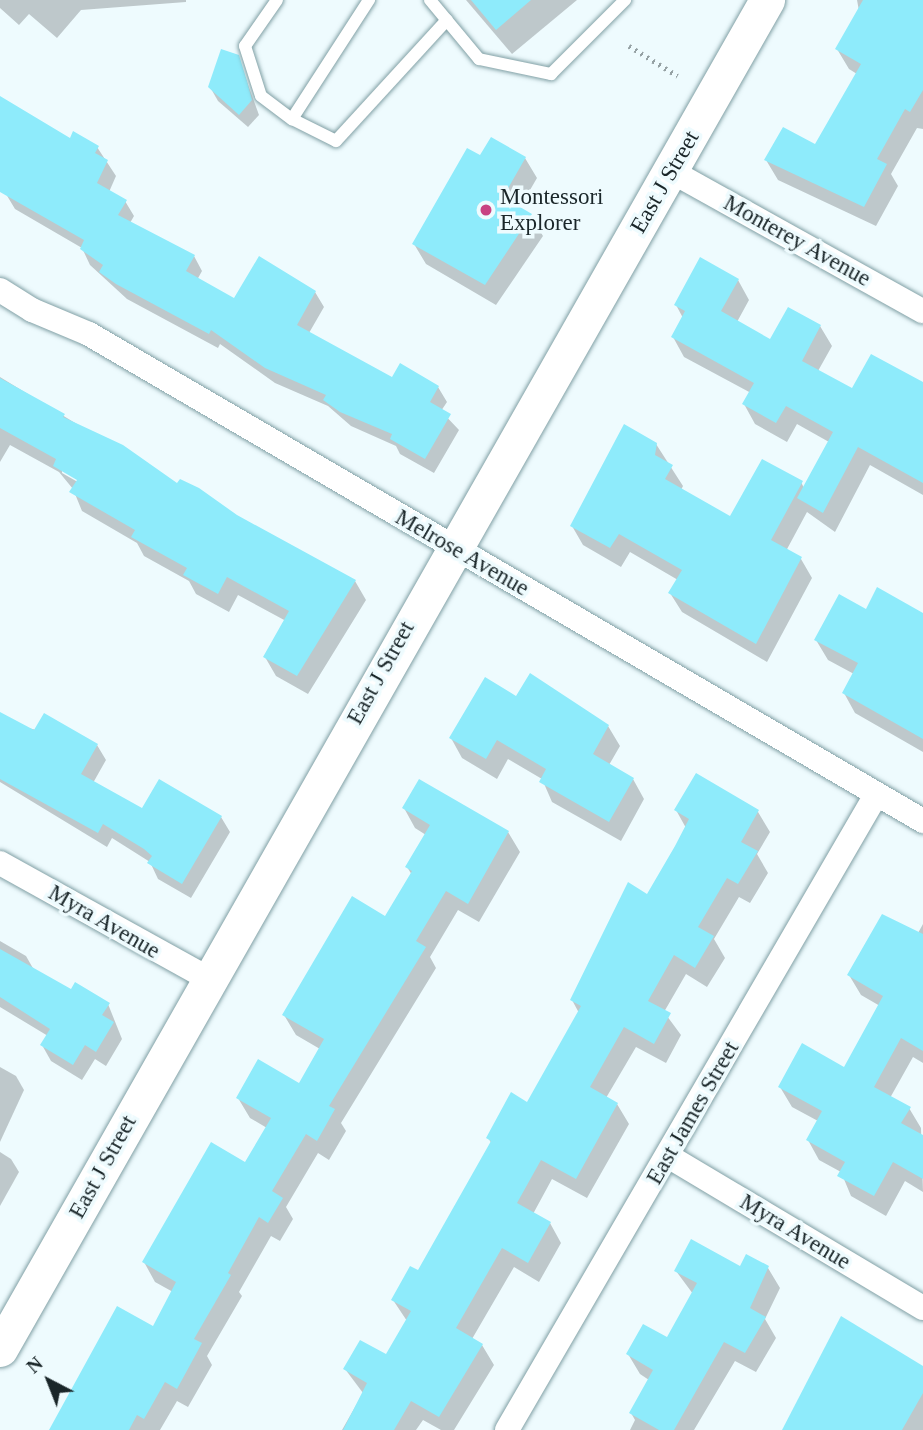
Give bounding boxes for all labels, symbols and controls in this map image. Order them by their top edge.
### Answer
street label: East J Street [625,126,705,238]
place label: Montessori Explorer [500,183,604,237]
street label: Monterey Avenue [718,189,876,293]
marker: Montessori Explorer [478,202,494,218]
street label: Melrose Avenue [390,503,534,603]
street label: East J Street [341,617,421,729]
street label: Myra Avenue [43,879,165,965]
street label: East James Street [641,1036,745,1190]
street label: East J Street [63,1111,143,1223]
street label: Myra Avenue [734,1188,856,1276]
north arrow [14,1346,84,1416]
text: N [22,1353,47,1377]

